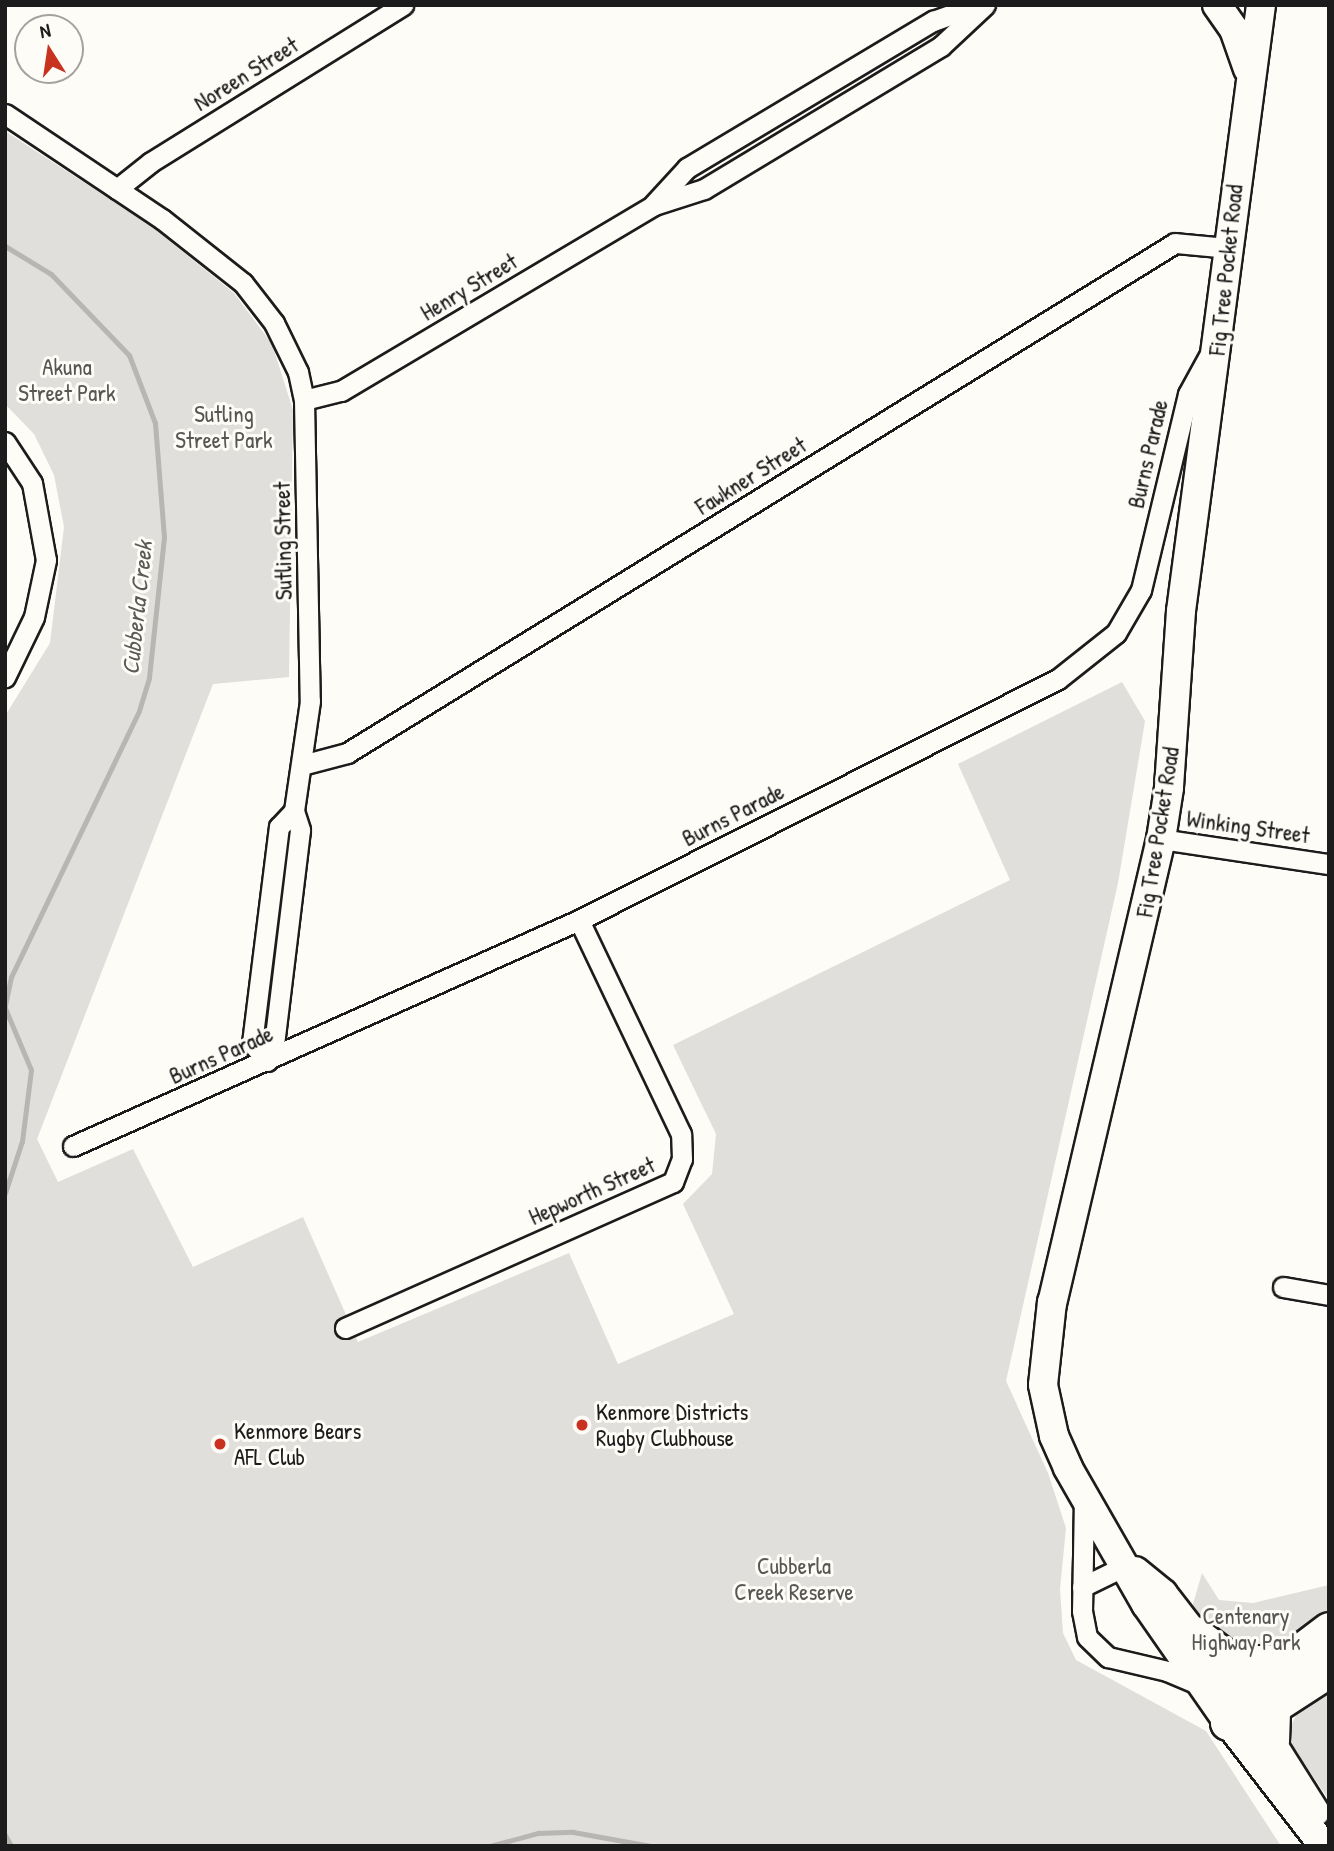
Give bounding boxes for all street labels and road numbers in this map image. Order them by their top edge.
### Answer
street label: Noreen Street [189,31,303,117]
street label: Fig Tree Pocket Road [1203,183,1249,357]
street label: Henry Street [416,247,522,327]
street label: Burns Parade [1122,397,1174,511]
street label: Fawkner Street [691,431,811,521]
street label: Sutling Street [268,482,298,600]
street label: Fig Tree Pocket Road [1131,745,1185,919]
street label: Burns Parade [678,778,788,852]
street label: Winking Street [1185,805,1311,849]
street label: Burns Parade [165,1020,277,1090]
street label: Hepworth Street [525,1151,659,1231]

